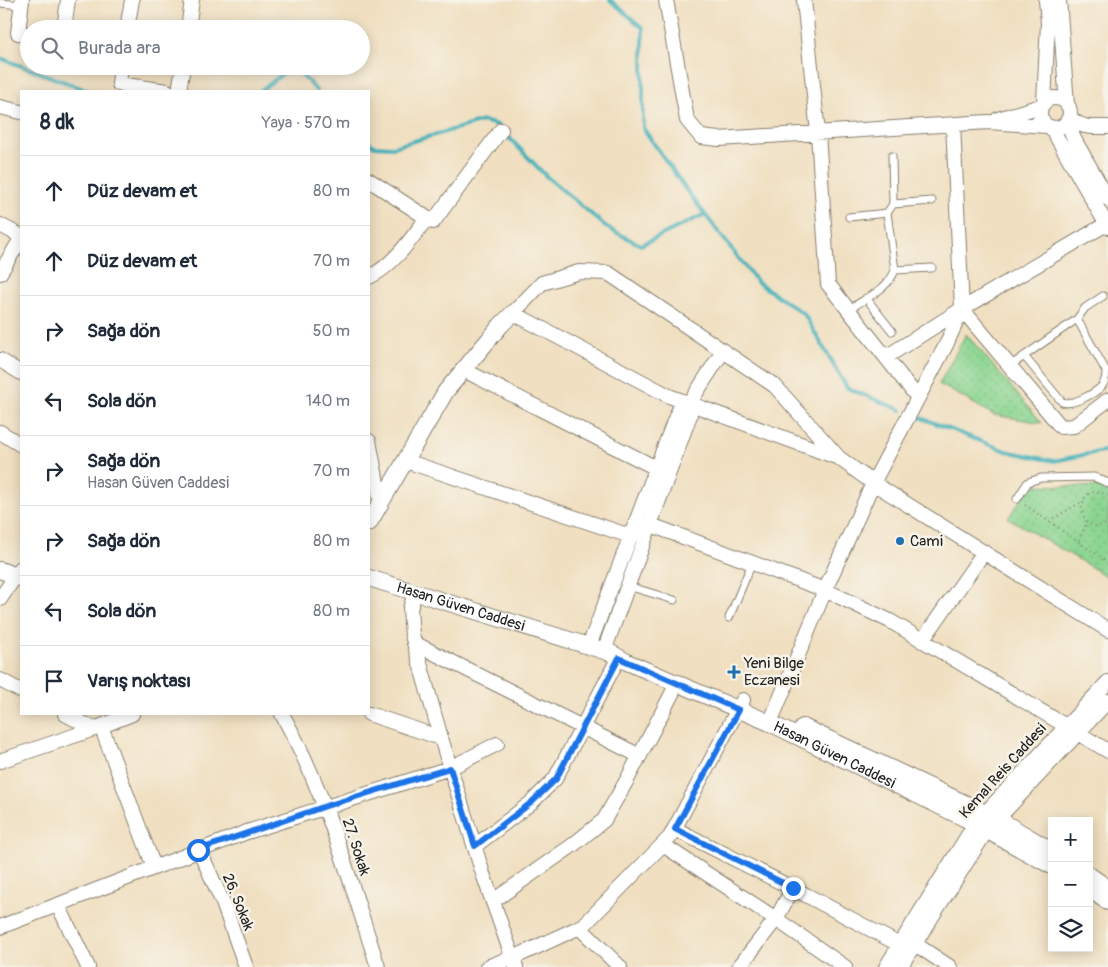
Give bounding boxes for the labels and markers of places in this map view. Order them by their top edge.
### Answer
place label: Cami [910,532,943,551]
marker: Cami [894,535,906,547]
place label: Yeni Bilge Eczanesi [743,654,804,690]
marker: Yeni Bilge Eczanesi [728,666,740,678]

